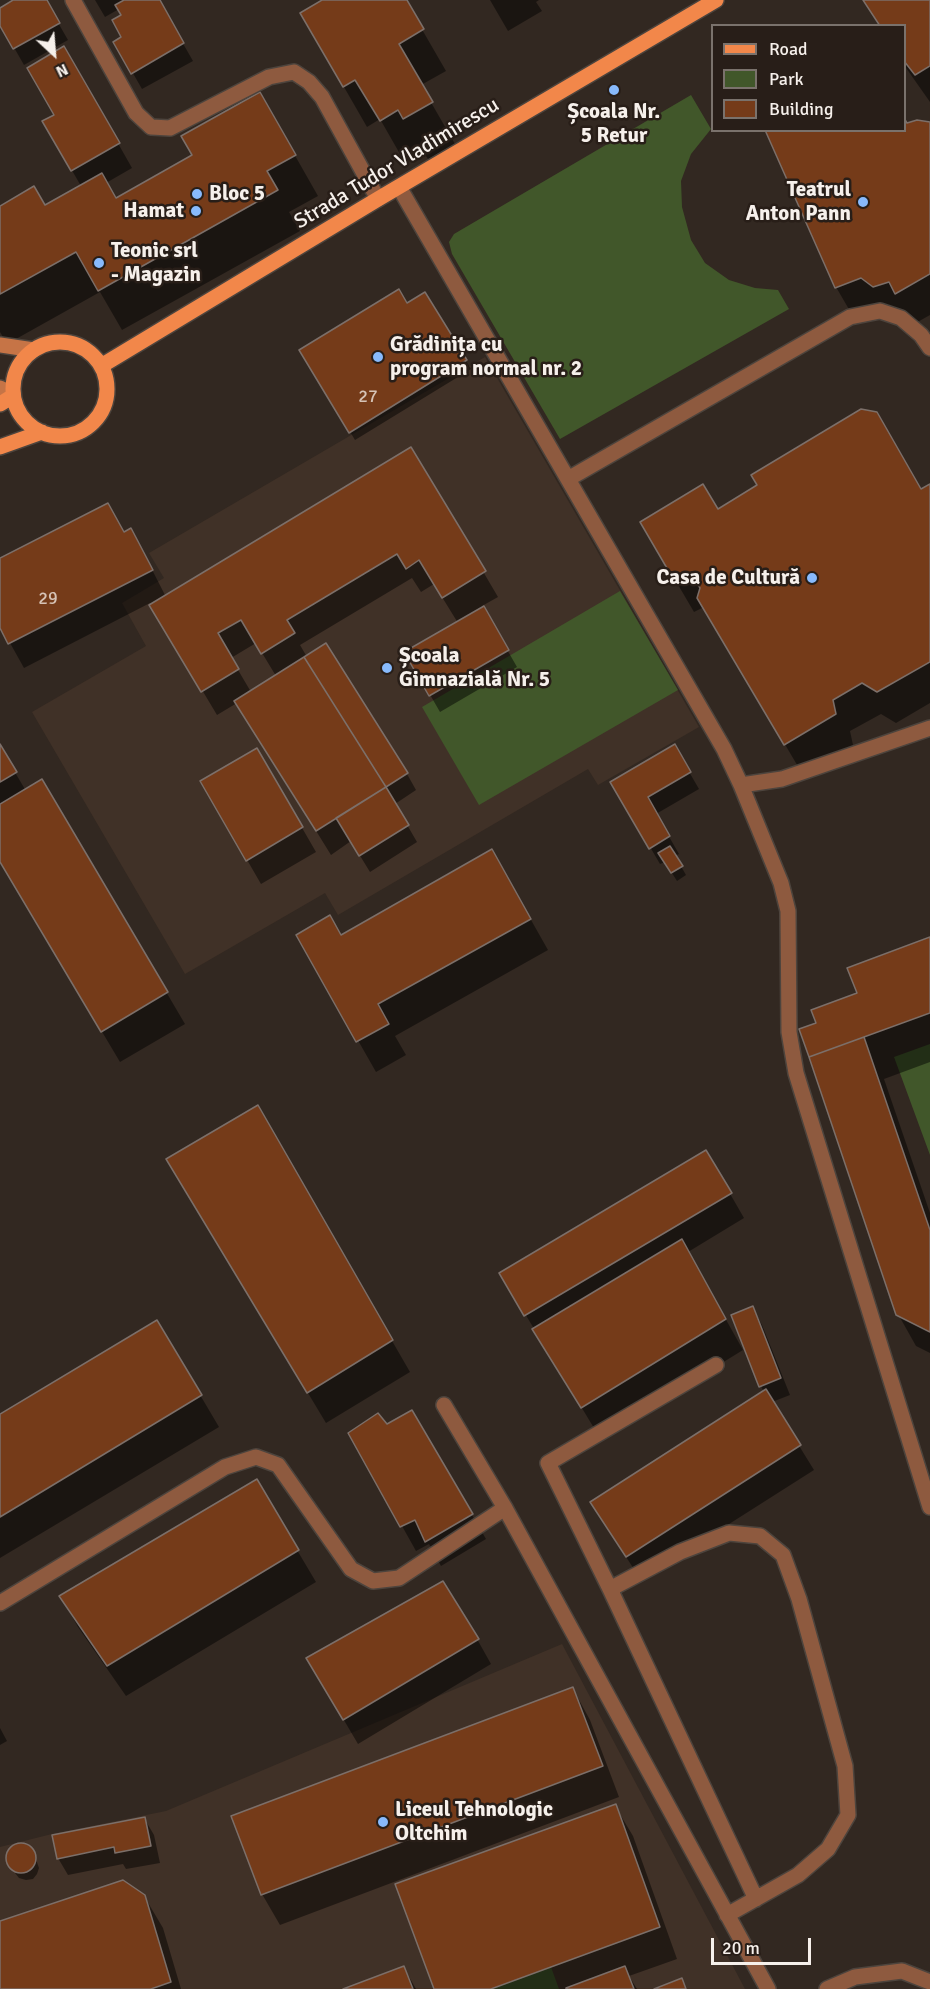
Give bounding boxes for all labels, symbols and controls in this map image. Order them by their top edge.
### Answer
north arrow [24,24,84,84]
legend [711,24,906,132]
text: Road [769,38,808,60]
text: N [53,59,71,82]
text: Park [769,68,804,90]
marker: Școala Nr. 5 Retur [607,83,621,97]
street label: Strada Tudor Vladimirescu [290,93,504,235]
text: Building [769,98,833,120]
place label: Școala Nr. 5 Retur [568,99,660,149]
place label: Teatrul Anton Pann [746,177,851,227]
place label: Bloc 5 [209,181,265,207]
marker: Bloc 5 [190,187,204,201]
marker: Teatrul Anton Pann [856,195,870,209]
place label: Hamat [123,198,184,224]
marker: Hamat [189,204,203,218]
place label: Teonic srl - Magazin [111,238,201,288]
marker: Teonic srl - Magazin [92,256,106,270]
place label: Grădinița cu program normal nr. 2 [390,332,582,382]
marker: Grădinița cu program normal nr. 2 [371,350,385,364]
house number: 27 [358,386,378,408]
place label: Casa de Cultură [657,565,800,591]
marker: Casa de Cultură [805,571,819,585]
house number: 29 [38,588,58,610]
place label: Școala Gimnazială Nr. 5 [399,643,550,693]
marker: Școala Gimnazială Nr. 5 [380,661,394,675]
place label: Liceul Tehnologic Oltchim [395,1797,553,1847]
marker: Liceul Tehnologic Oltchim [376,1815,390,1829]
scale bar [714,1926,814,1964]
text: 20 m [722,1937,760,1959]

